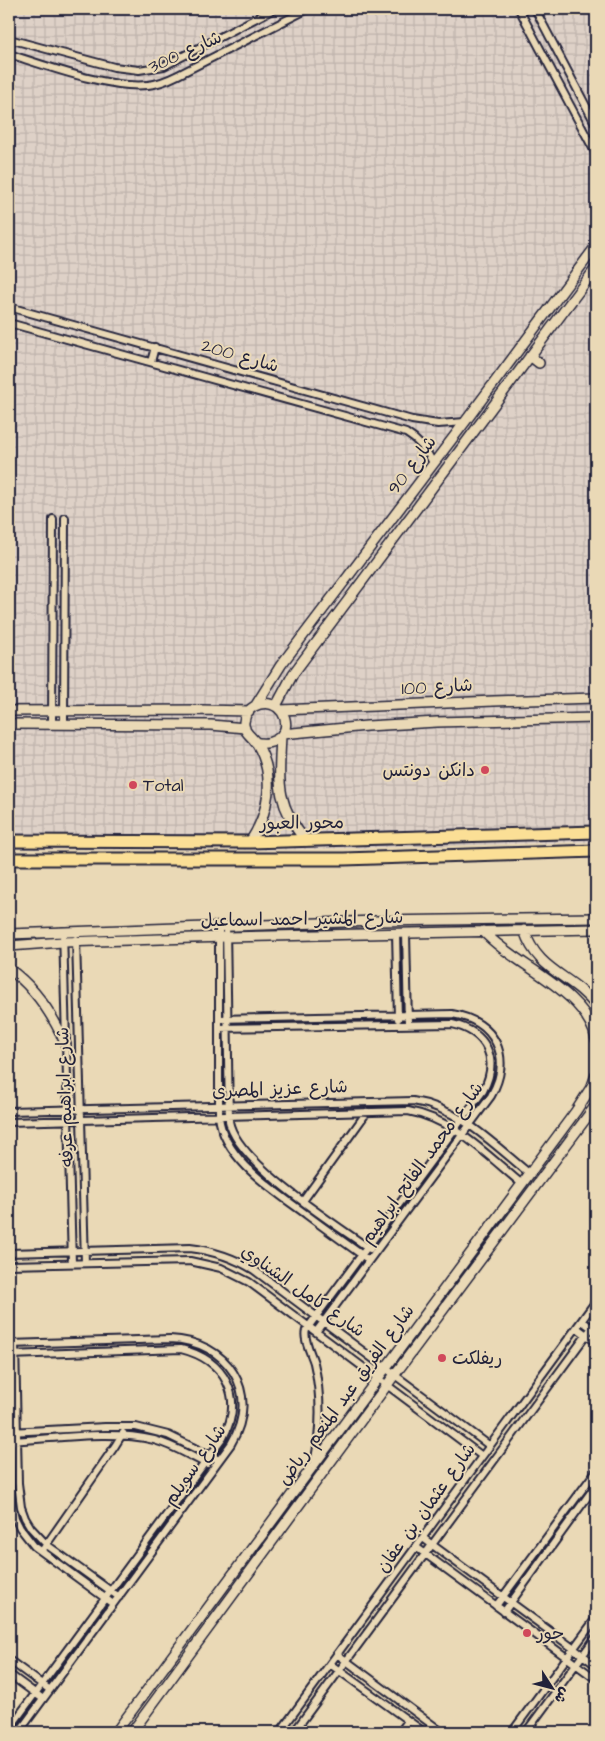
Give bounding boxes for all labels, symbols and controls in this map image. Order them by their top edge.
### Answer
street label: شارع 300 [144,25,226,79]
street label: شارع 200 [198,333,282,379]
street label: شارع 90 [382,430,442,500]
street label: شارع 100 [401,673,473,701]
place label: دانكن دونتس [382,758,475,783]
marker: دانكن دونتس [479,764,491,776]
place label: Total [143,773,184,798]
marker: Total [127,779,139,791]
street label: محور العبور [258,810,344,836]
street label: شارع المشير احمد اسماعيل [201,905,403,933]
street label: شارع ابراهيم عرفه [50,1027,81,1167]
street label: شارع عزيز المصرى [212,1074,348,1104]
street label: شارع محمد الفاتح ابراهيم [355,1077,490,1250]
street label: شارع كامل الشناوي [236,1239,370,1343]
street label: شارع الفريق عبد المنعم رياض [272,1299,421,1491]
place label: ريفلكت [452,1346,502,1371]
marker: ريفلكت [436,1352,448,1364]
street label: شارع سويلم [158,1419,233,1511]
street label: شارع عثمان بن عفان [370,1438,482,1578]
place label: حور [535,1621,564,1646]
marker: حور [521,1627,533,1639]
north arrow [528,1664,578,1714]
text: ش [549,1683,574,1707]

